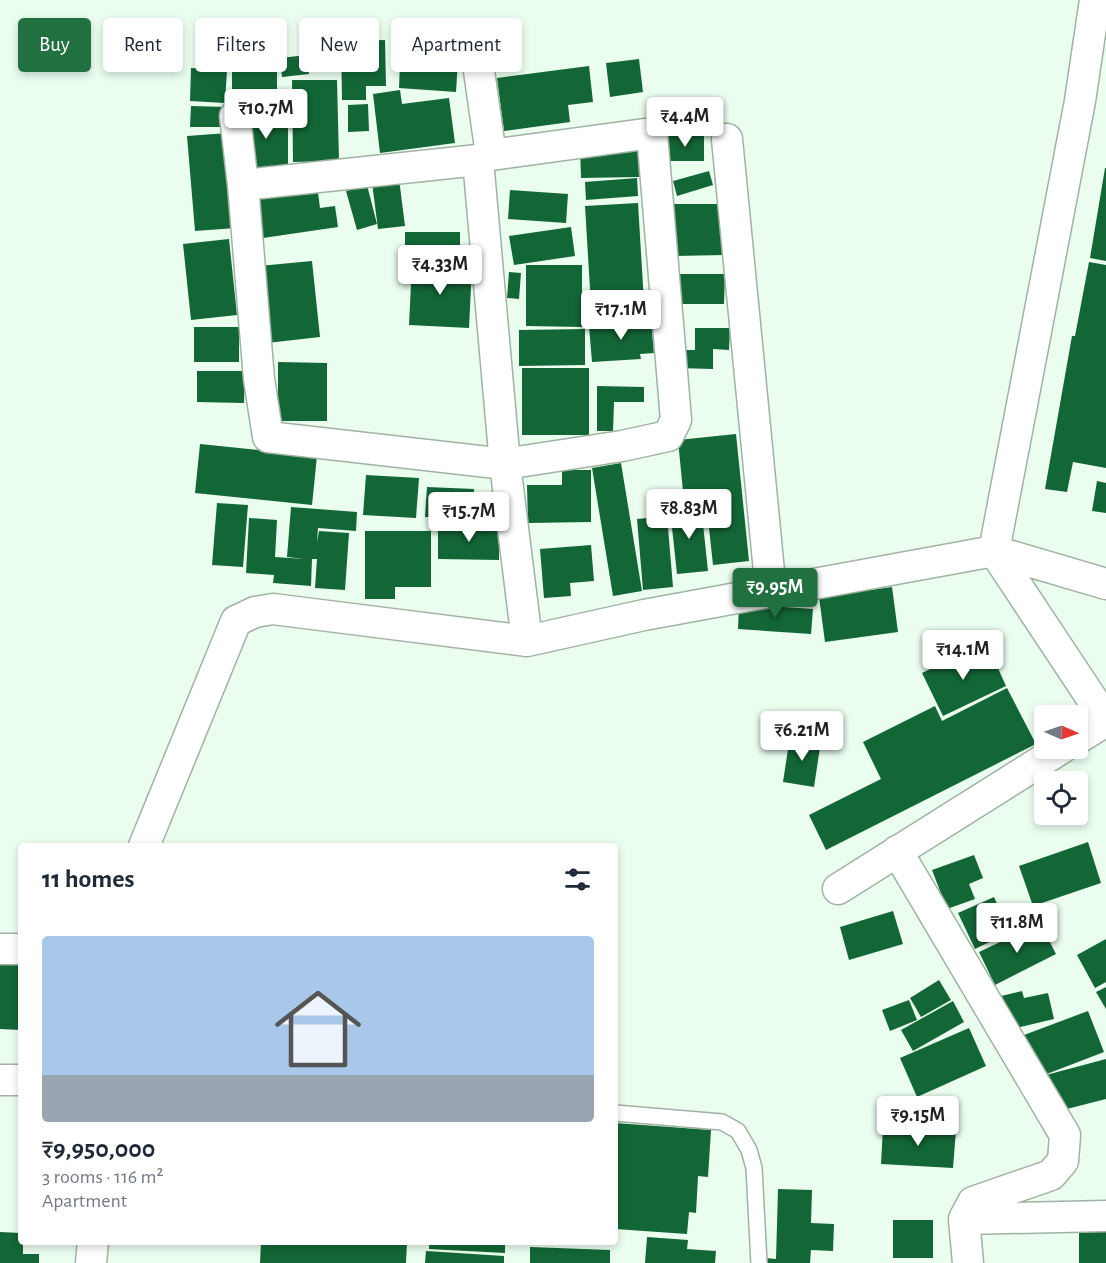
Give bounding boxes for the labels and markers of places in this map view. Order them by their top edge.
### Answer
pin: ₹10.7M [217,89,315,140]
pin: ₹4.4M [643,97,727,148]
pin: ₹4.33M [391,245,489,296]
pin: ₹17.1M [572,290,670,341]
pin: ₹8.83M [640,489,738,540]
pin: ₹15.7M [420,492,518,543]
pin: ₹9.95M [726,568,824,619]
pin: ₹14.1M [914,630,1012,681]
pin: ₹6.21M [753,711,851,762]
pin: ₹11.8M [968,903,1066,954]
pin: ₹9.15M [869,1096,967,1147]

